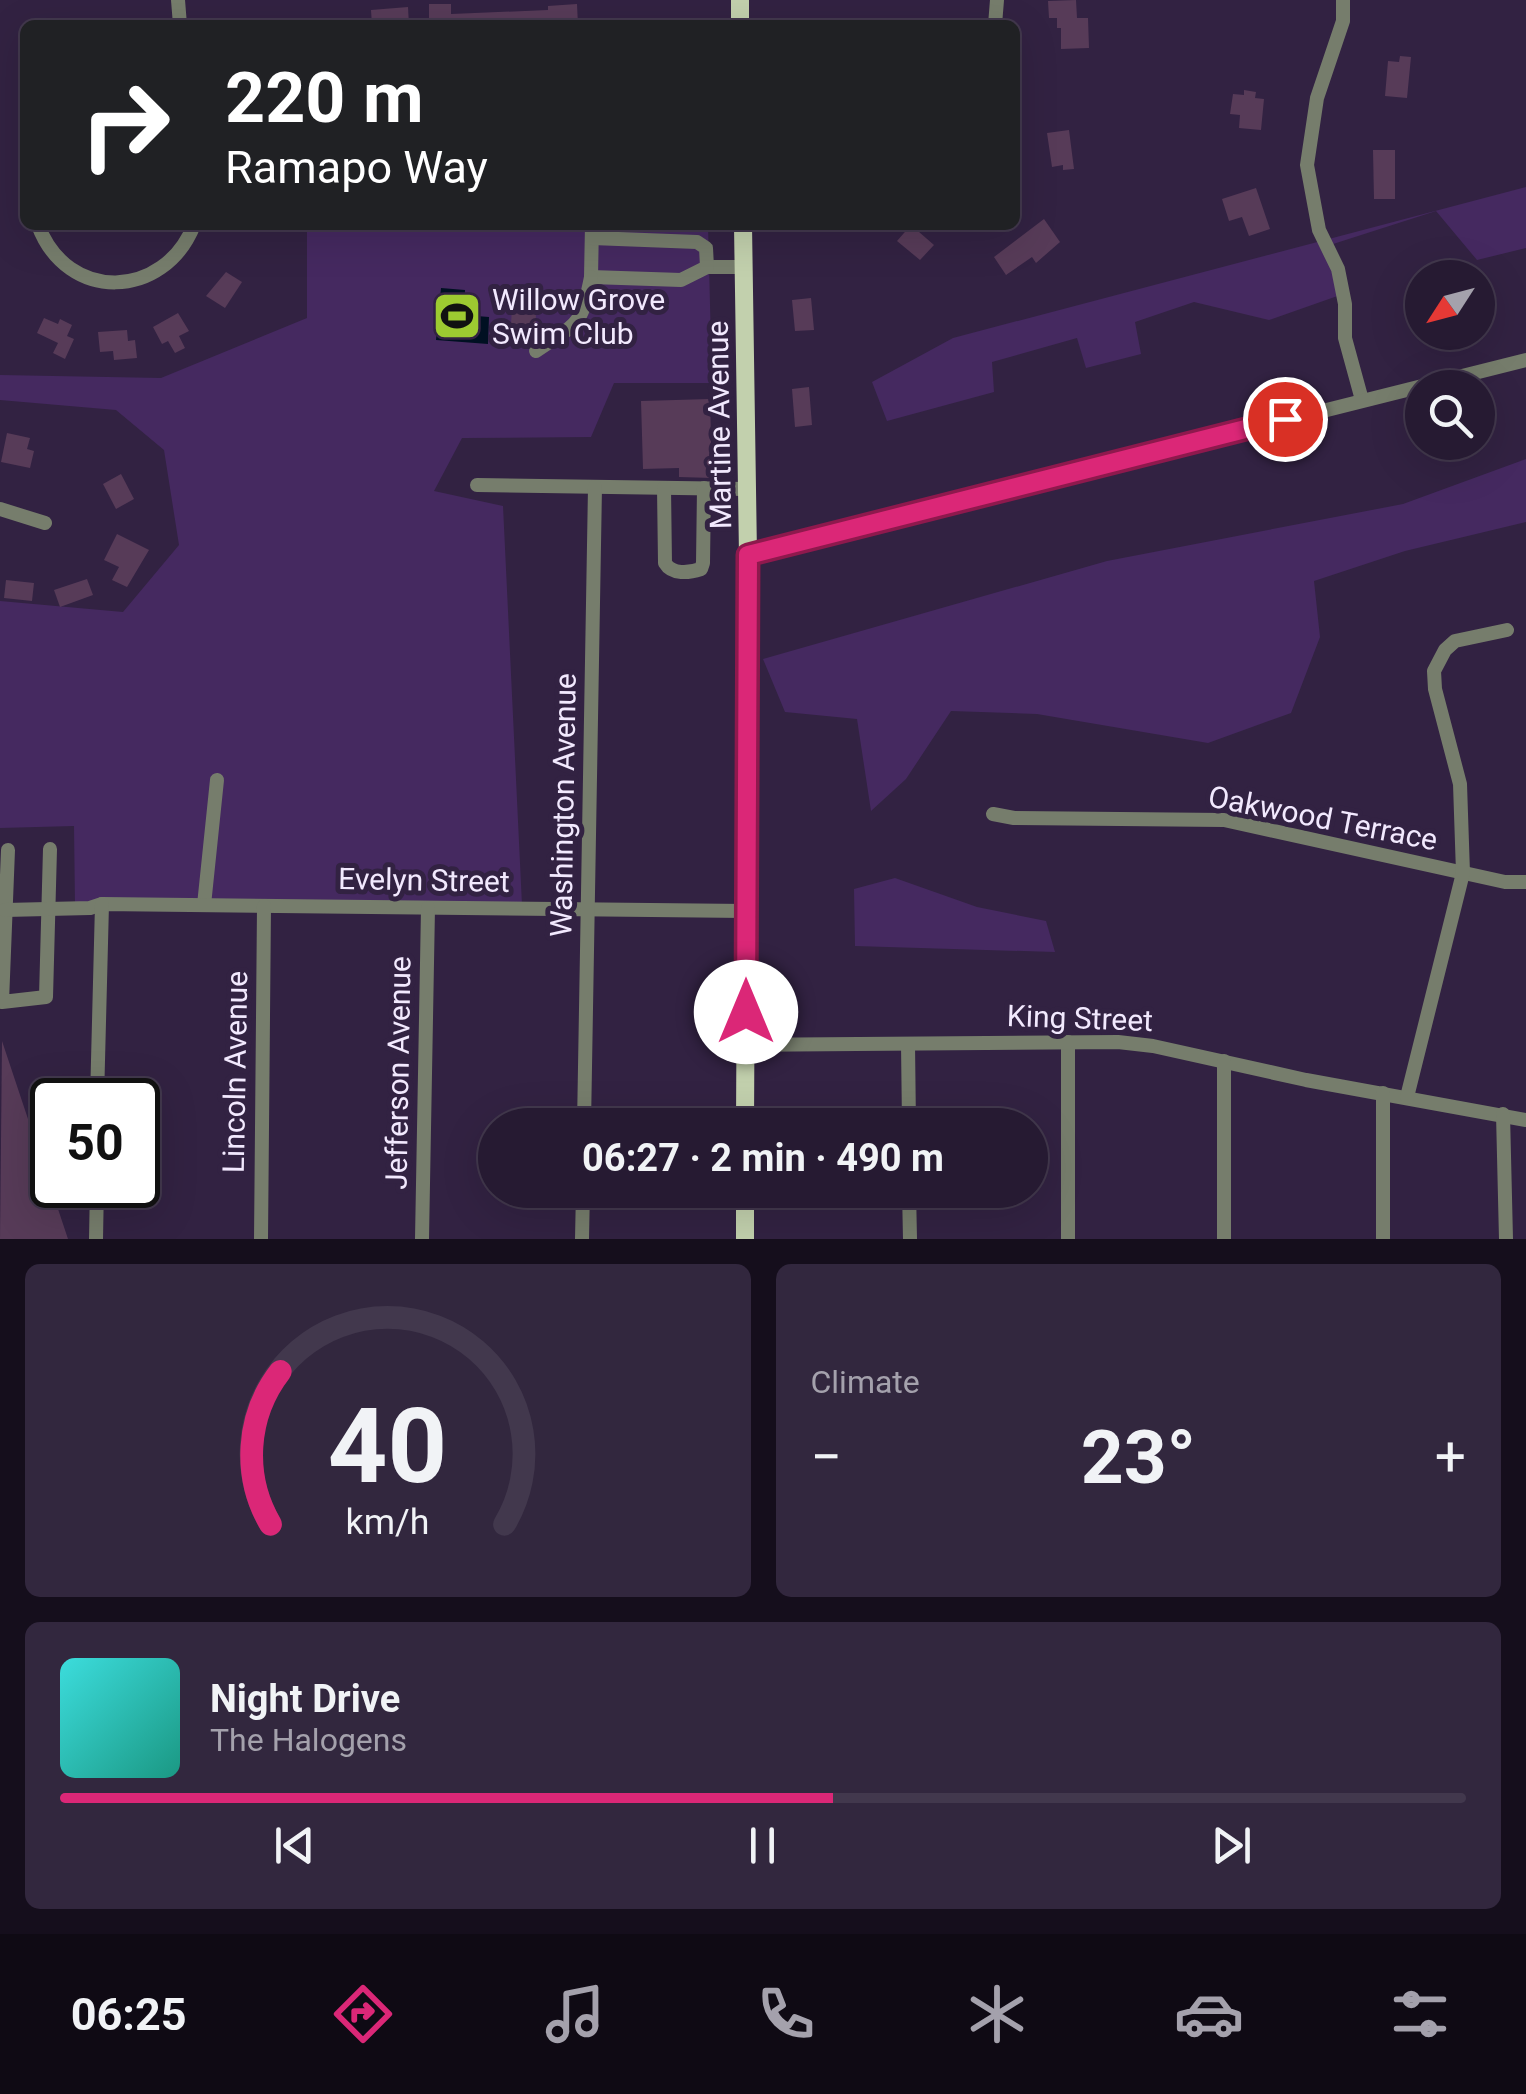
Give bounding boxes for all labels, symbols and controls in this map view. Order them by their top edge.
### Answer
text: 220 m [225,57,424,139]
icon: right [60,60,190,190]
text: Ramapo Way [225,141,488,194]
north arrow [1405,260,1495,350]
map controls [1405,260,1495,460]
place label: Willow Grove Swim Club [492,282,665,351]
sports icon: Willow Grove Swim Club [431,290,483,342]
street label: Martine Avenue [700,320,738,530]
button: search [1405,370,1495,460]
pin [1243,377,1328,462]
icon: arrive [1258,392,1313,447]
street label: Washington Avenue [543,673,583,937]
street label: Oakwood Terrace [1205,779,1441,857]
street label: Evelyn Street [338,861,510,899]
street label: Jefferson Avenue [378,956,418,1190]
position arrow [694,960,798,1064]
street label: Lincoln Avenue [216,971,254,1173]
street label: King Street [1006,998,1154,1038]
speed limit sign: 50 [30,1078,160,1208]
text: 06:27 · 2 min · 490 m [582,1136,944,1180]
text: Climate [811,1363,920,1401]
text: 40 [328,1386,447,1507]
text: 23° [1081,1413,1196,1501]
text: − [811,1425,842,1489]
text: + [1435,1425,1466,1489]
text: km/h [346,1501,430,1543]
text: Night Drive [210,1677,400,1721]
text: The Halogens [210,1721,407,1759]
icon: previous [267,1818,322,1873]
icon: pause [735,1818,790,1873]
icon: next [1204,1818,1259,1873]
icon: directions [328,1979,398,2049]
icon: music [540,1979,610,2049]
icon: phone [751,1979,821,2049]
icon: climate [962,1979,1032,2049]
icon: car [1174,1979,1244,2049]
icon: filters [1385,1979,1455,2049]
text: 06:25 [71,1988,187,2041]

